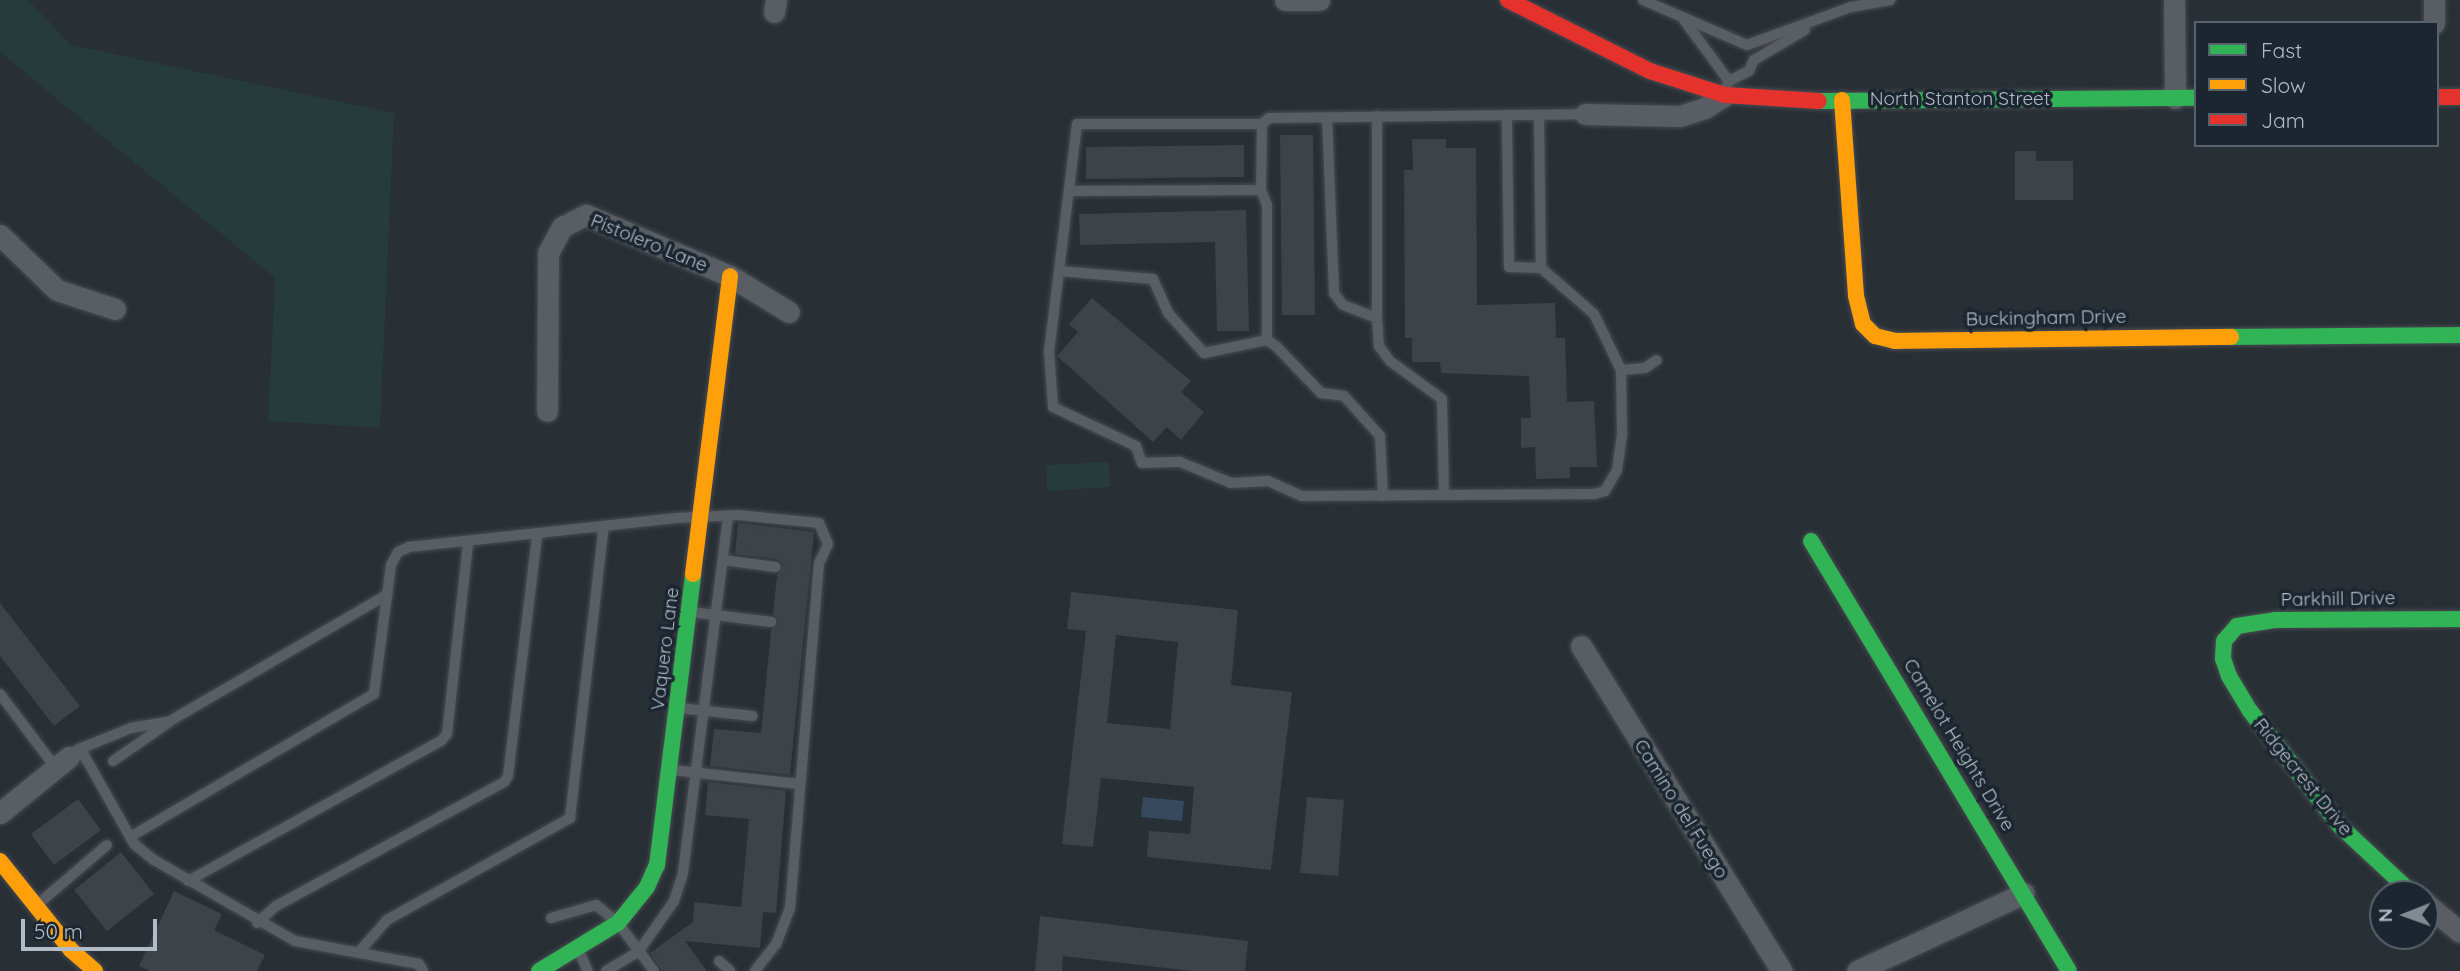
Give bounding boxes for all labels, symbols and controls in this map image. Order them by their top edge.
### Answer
legend [2194,21,2439,147]
text: Fast [2261,37,2302,63]
text: Slow [2261,72,2306,98]
street label: North Stanton Street [1870,88,2050,110]
text: Jam [2261,107,2305,133]
street label: Pistolero Lane [587,209,711,277]
street label: Buckingham Drive [1965,305,2127,331]
street label: Vaquero Lane [646,586,684,712]
street label: Parkhill Drive [2280,587,2396,611]
street label: Camelot Heights Drive [1898,655,2020,835]
street label: Ridgecrest Drive [2249,714,2357,840]
street label: Camino del Fuego [1629,735,1733,883]
north arrow [2369,880,2439,950]
scale bar [24,904,161,948]
text: N [2373,908,2397,923]
text: 50 m [34,918,83,944]

